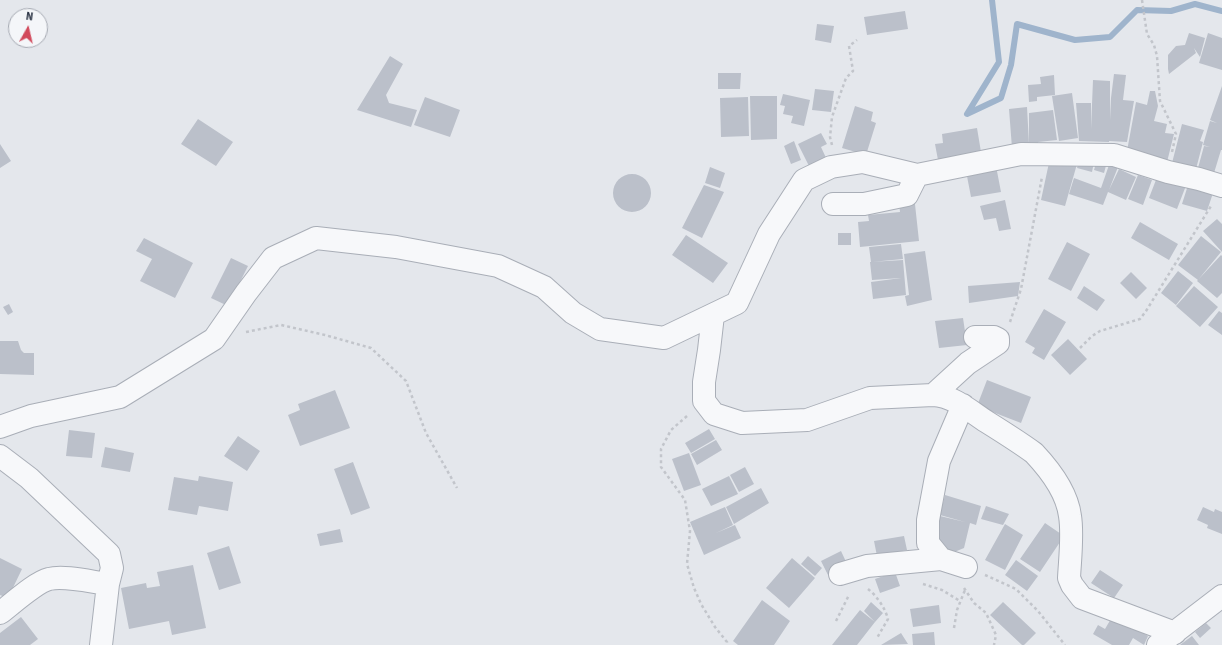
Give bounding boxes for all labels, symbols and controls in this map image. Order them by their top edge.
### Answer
north arrow [8,8,48,48]
text: N [25,9,34,25]

